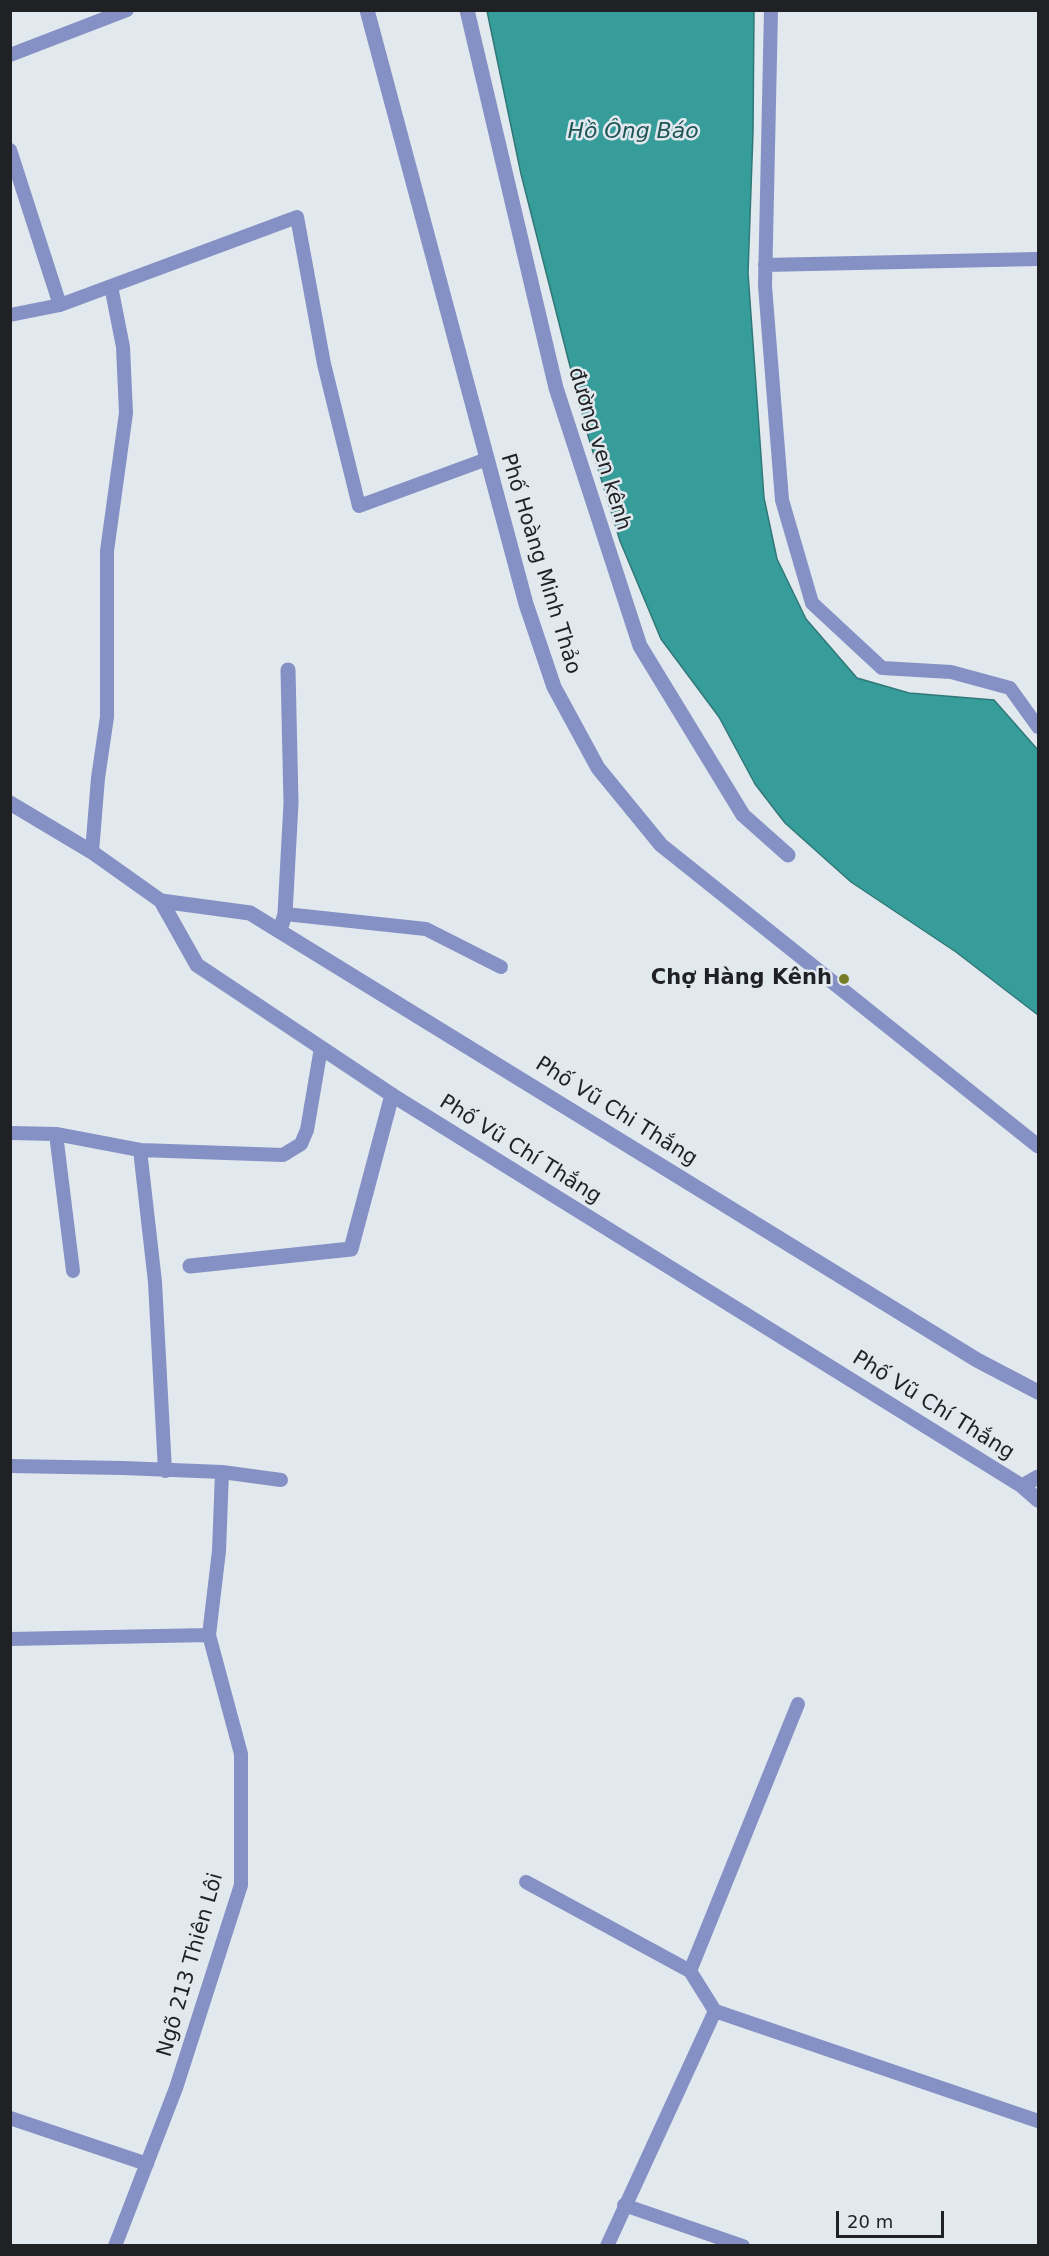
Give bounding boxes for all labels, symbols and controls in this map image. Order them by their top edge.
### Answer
water label: Hồ Ông Báo [567,119,699,145]
street label: đường ven kênh [562,364,636,534]
street label: Phố Hoàng Minh Thảo [494,451,586,677]
place label: Chợ Hàng Kênh [651,966,832,992]
marker: Chợ Hàng Kênh [837,972,851,986]
street label: Phố Vũ Chi Thắng [530,1052,702,1172]
street label: Phố Vũ Chí Thắng [434,1090,606,1210]
street label: Phố Vũ Chí Thắng [847,1346,1019,1466]
street label: Ngõ 213 Thiên Lôi [153,1870,229,2060]
scale bar [839,2199,947,2237]
text: 20 m [847,2211,893,2232]

